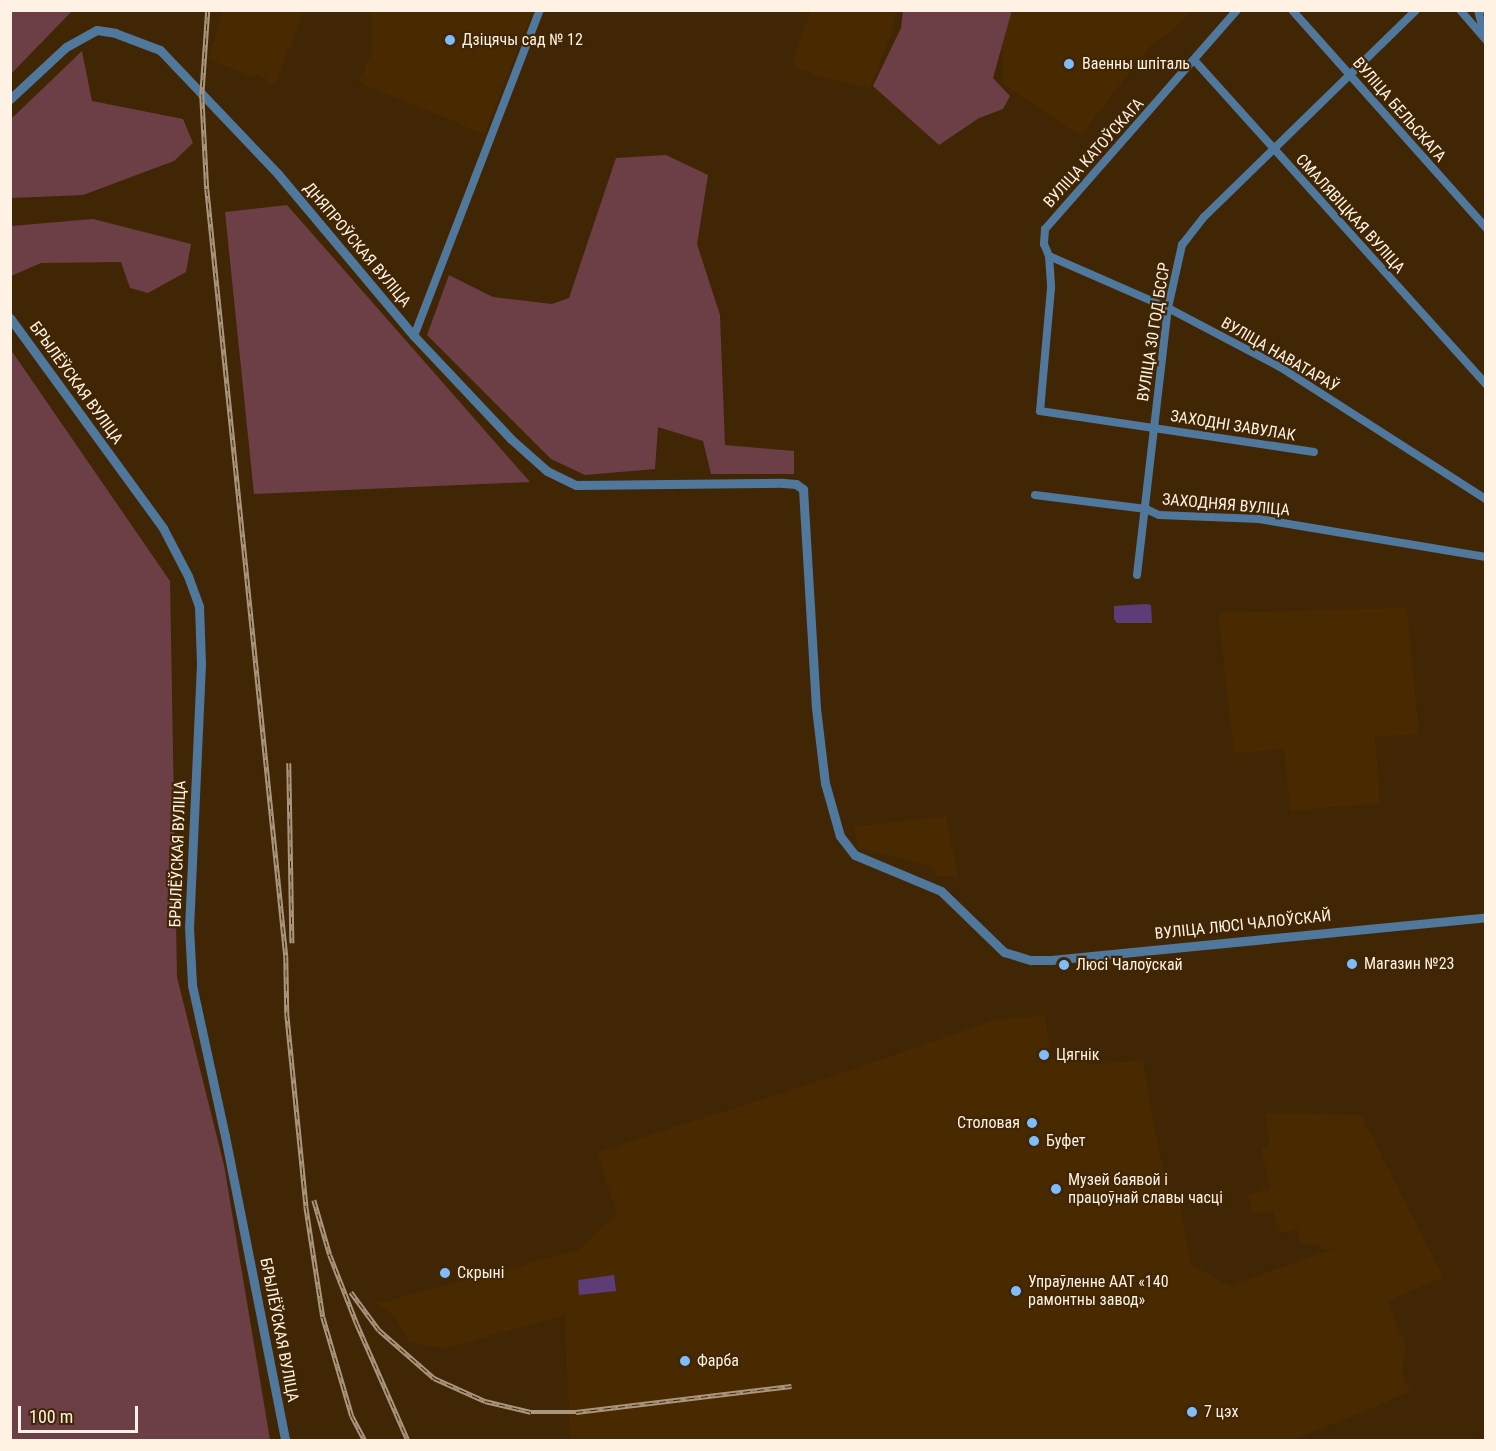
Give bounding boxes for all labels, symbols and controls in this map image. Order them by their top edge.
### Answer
place label: Дзіцячы сад № 12 [462,30,583,50]
marker: Дзіцячы сад № 12 [443,33,457,47]
place label: Ваенны шпіталь [1082,54,1190,74]
street label: ВУЛІЦА БЕЛЬСКАГА [1348,54,1450,166]
marker: Ваенны шпіталь [1060,55,1078,73]
street label: ВУЛІЦА КАТОЎСКАГА [1040,94,1148,212]
street label: СМАЛЯВІЦКАЯ ВУЛІЦА [1291,150,1409,278]
street label: ДНЯПРОЎСКАЯ ВУЛІЦА [299,179,415,311]
street label: ВУЛІЦА 30 ГОД БССР [1134,261,1174,403]
street label: ВУЛІЦА НАВАТАРАЎ [1218,313,1342,397]
street label: БРЫЛЁЎСКАЯ ВУЛІЦА [25,318,127,448]
street label: ЗАХОДНІ ЗАВУЛАК [1169,407,1297,445]
street label: ЗАХОДНЯЯ ВУЛІЦА [1161,490,1291,520]
street label: БРЫЛЁЎСКАЯ ВУЛІЦА [166,780,190,928]
street label: ВУЛІЦА ЛЮСІ ЧАЛОЎСКАЙ [1154,906,1332,944]
place label: Магазин №23 [1364,954,1454,974]
place label: Люсі Чалоўскай [1076,955,1183,975]
marker: Магазин №23 [1345,957,1359,971]
marker: Люсі Чалоўскай [1057,958,1071,972]
place label: Цягнік [1056,1045,1099,1065]
marker: Цягнік [1037,1048,1051,1062]
place label: Столовая [957,1113,1020,1133]
marker: Столовая [1025,1116,1039,1130]
place label: Буфет [1046,1131,1086,1151]
marker: Буфет [1027,1134,1041,1148]
place label: Музей баявой і працоўнай славы часці [1068,1170,1223,1208]
marker: Музей баявой і працоўнай славы часці [1049,1182,1063,1196]
street label: БРЫЛЁЎСКАЯ ВУЛІЦА [256,1256,302,1404]
place label: Скрыні [457,1263,504,1283]
marker: Скрыні [438,1266,452,1280]
place label: Упраўленне ААТ «140 рамонтны завод» [1028,1272,1169,1310]
marker: Упраўленне ААТ «140 рамонтны завод» [1009,1284,1023,1298]
place label: Фарба [697,1351,739,1371]
marker: Фарба [678,1354,692,1368]
scale bar [21,1394,141,1432]
place label: 7 цэх [1204,1402,1238,1422]
marker: 7 цэх [1185,1405,1199,1419]
text: 100 m [29,1406,73,1427]

